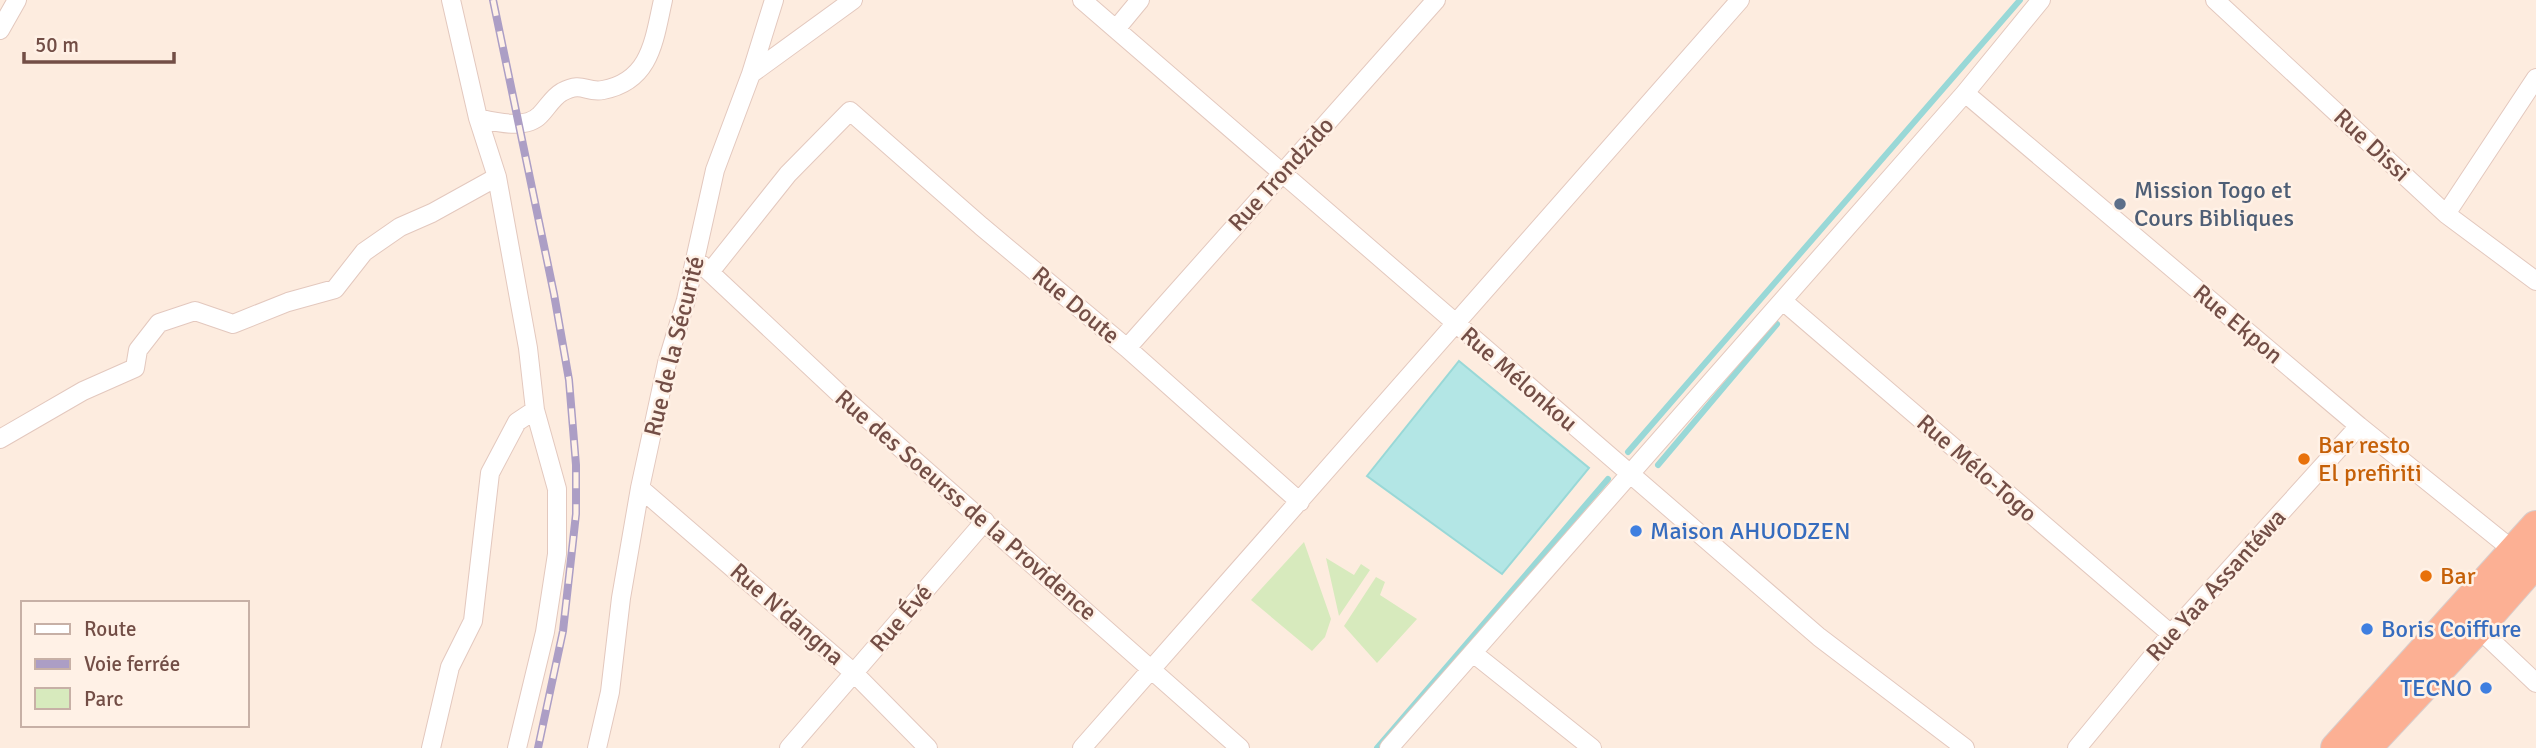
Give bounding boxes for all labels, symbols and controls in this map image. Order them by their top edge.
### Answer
scale bar [24,21,175,65]
text: 50 m [35,32,79,58]
street label: Rue Dissi [2327,102,2417,188]
street label: Rue Trondzido [1222,110,1340,238]
place label: Mission Togo et Cours Bibliques [2134,175,2294,233]
marker: Mission Togo et Cours Bibliques [2112,196,2128,212]
street label: Rue de la Sécurité [637,253,711,439]
street label: Rue Doute [1026,260,1126,350]
street label: Rue Ekpon [2187,278,2289,370]
street label: Rue Mélonkou [1454,320,1584,438]
street label: Rue des Soeurss de la Providence [829,383,1103,627]
street label: Rue Mélo-Togo [1911,408,2043,528]
place label: Bar resto El prefiriti [2318,430,2422,488]
marker: Bar resto El prefiriti [2296,451,2312,467]
street label: Rue Yaa Assantéwa [2140,503,2292,667]
place label: Maison AHUODZEN [1650,516,1850,546]
marker: Maison AHUODZEN [1628,523,1644,539]
street label: Rue N'dangna [724,556,850,672]
place label: Bar [2440,561,2476,591]
marker: Bar [2418,568,2434,584]
street label: Rue Évé [863,578,939,658]
legend [21,601,248,727]
place label: Boris Coiffure [2381,614,2522,644]
text: Route [84,616,136,642]
marker: Boris Coiffure [2359,621,2375,637]
text: Voie ferrée [84,651,180,677]
place label: TECNO [2400,673,2472,703]
marker: TECNO [2478,680,2494,696]
text: Parc [84,686,123,712]

